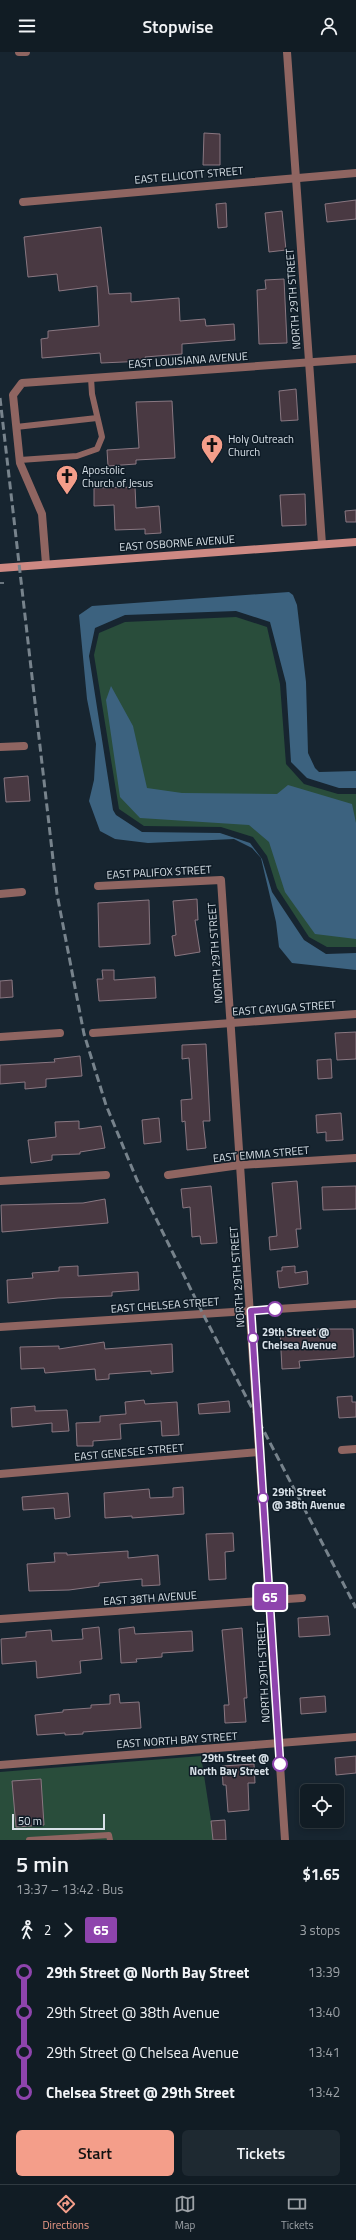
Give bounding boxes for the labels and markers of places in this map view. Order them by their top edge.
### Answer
place label: Holy Outreach Church [228,431,294,460]
church icon: Holy Outreach Church [199,432,225,465]
place label: Apostolic Church of Jesus [82,462,153,491]
church icon: Apostolic Church of Jesus [54,463,80,496]
unlabelled marker [267,1301,283,1317]
place label: 29th Street @ Chelsea Avenue [262,1324,337,1353]
marker: 29th Street @ Chelsea Avenue [247,1332,259,1344]
place label: 29th Street @ 38th Avenue [272,1484,346,1513]
marker: 29th Street @ 38th Avenue [257,1492,269,1504]
place label: 29th Street @ North Bay Street [190,1750,269,1779]
marker: 29th Street @ North Bay Street [272,1756,288,1772]

